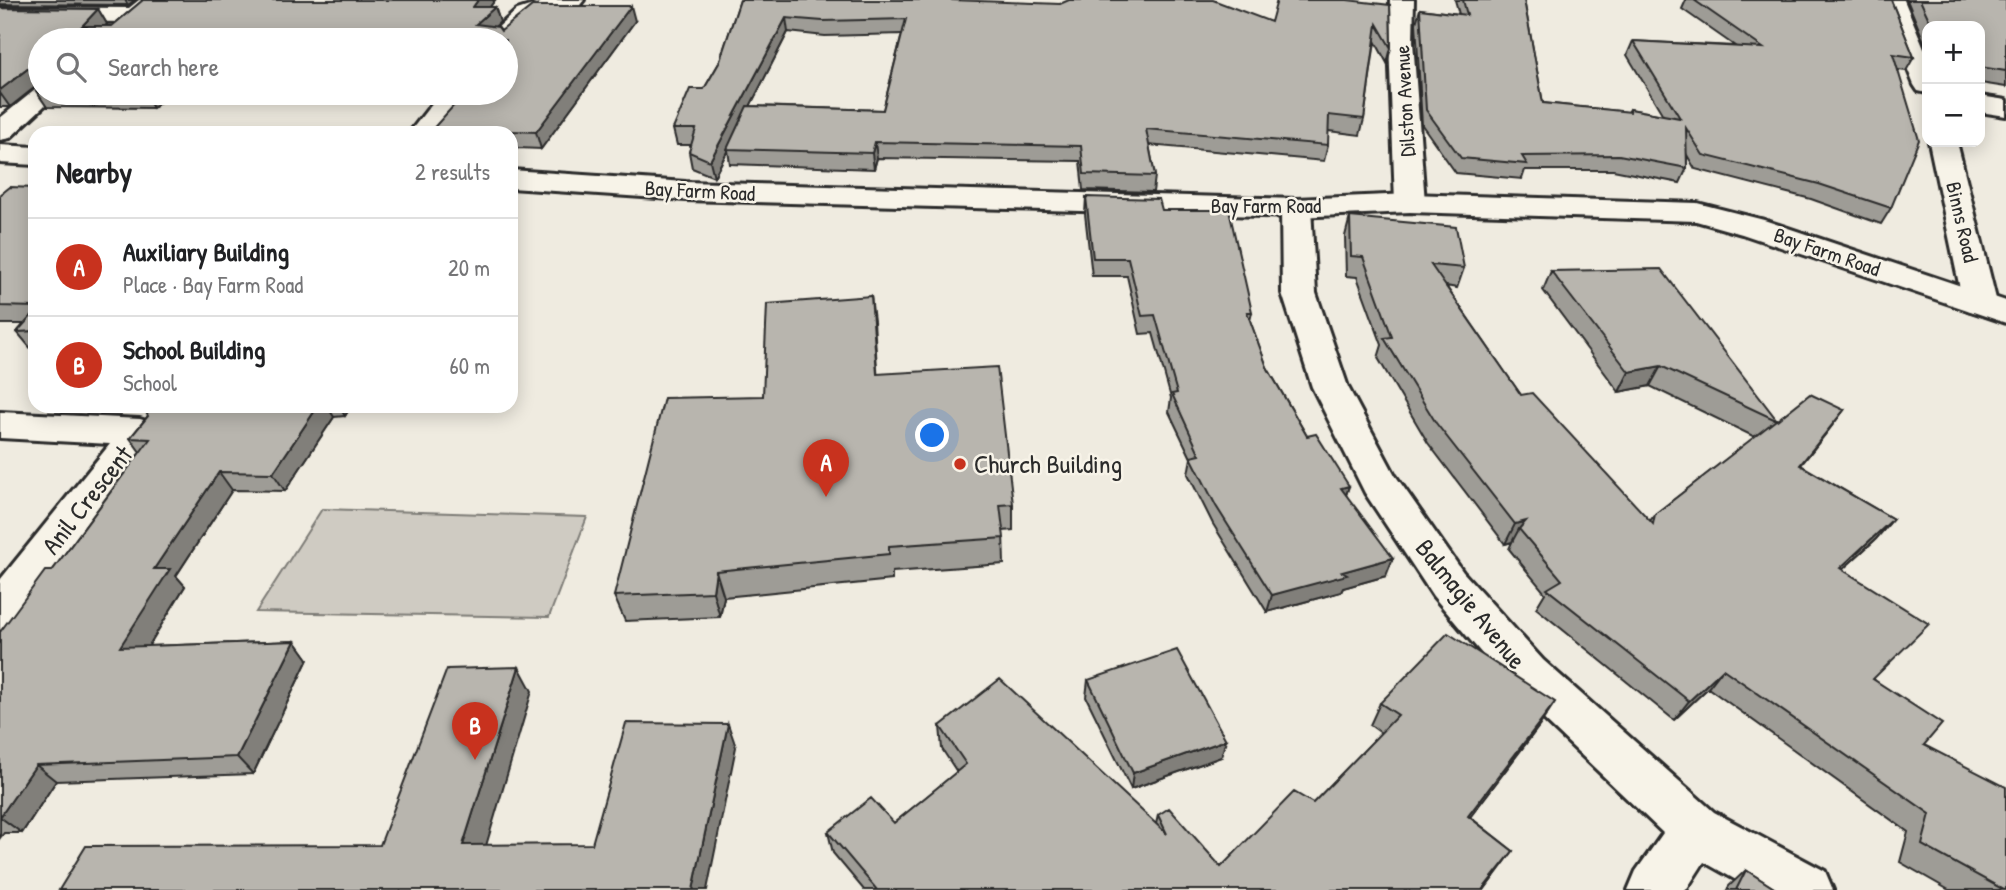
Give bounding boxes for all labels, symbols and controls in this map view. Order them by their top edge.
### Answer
map controls [1922,21,1985,147]
button: + [1922,21,1985,84]
search box [28,28,518,105]
street label: Dilston Avenue [1387,45,1422,158]
icon: search [52,48,90,86]
text: Search here [108,49,219,84]
button: − [1922,84,1985,147]
text: Nearby [56,152,132,192]
text: 2 results [415,156,490,187]
street label: Bay Farm Road [644,173,756,208]
street label: Binns Road [1939,179,1986,265]
street label: Bay Farm Road [1211,191,1321,220]
street label: Bay Farm Road [1770,220,1884,283]
text: Auxiliary Building [123,234,289,269]
text: A [73,252,85,283]
text: 20 m [448,252,490,283]
text: Place · Bay Farm Road [123,269,303,300]
text: School Building [123,332,265,367]
text: B [73,350,85,381]
text: 60 m [450,350,490,381]
text: School [123,367,177,398]
your location [915,418,949,452]
street label: Anil Crescent [33,437,141,561]
pin: A [803,439,849,497]
place label: Church Building [974,446,1122,481]
marker: Church Building [952,456,968,472]
street label: Balmagie Avenue [1408,531,1535,676]
pin: B [452,702,498,760]

